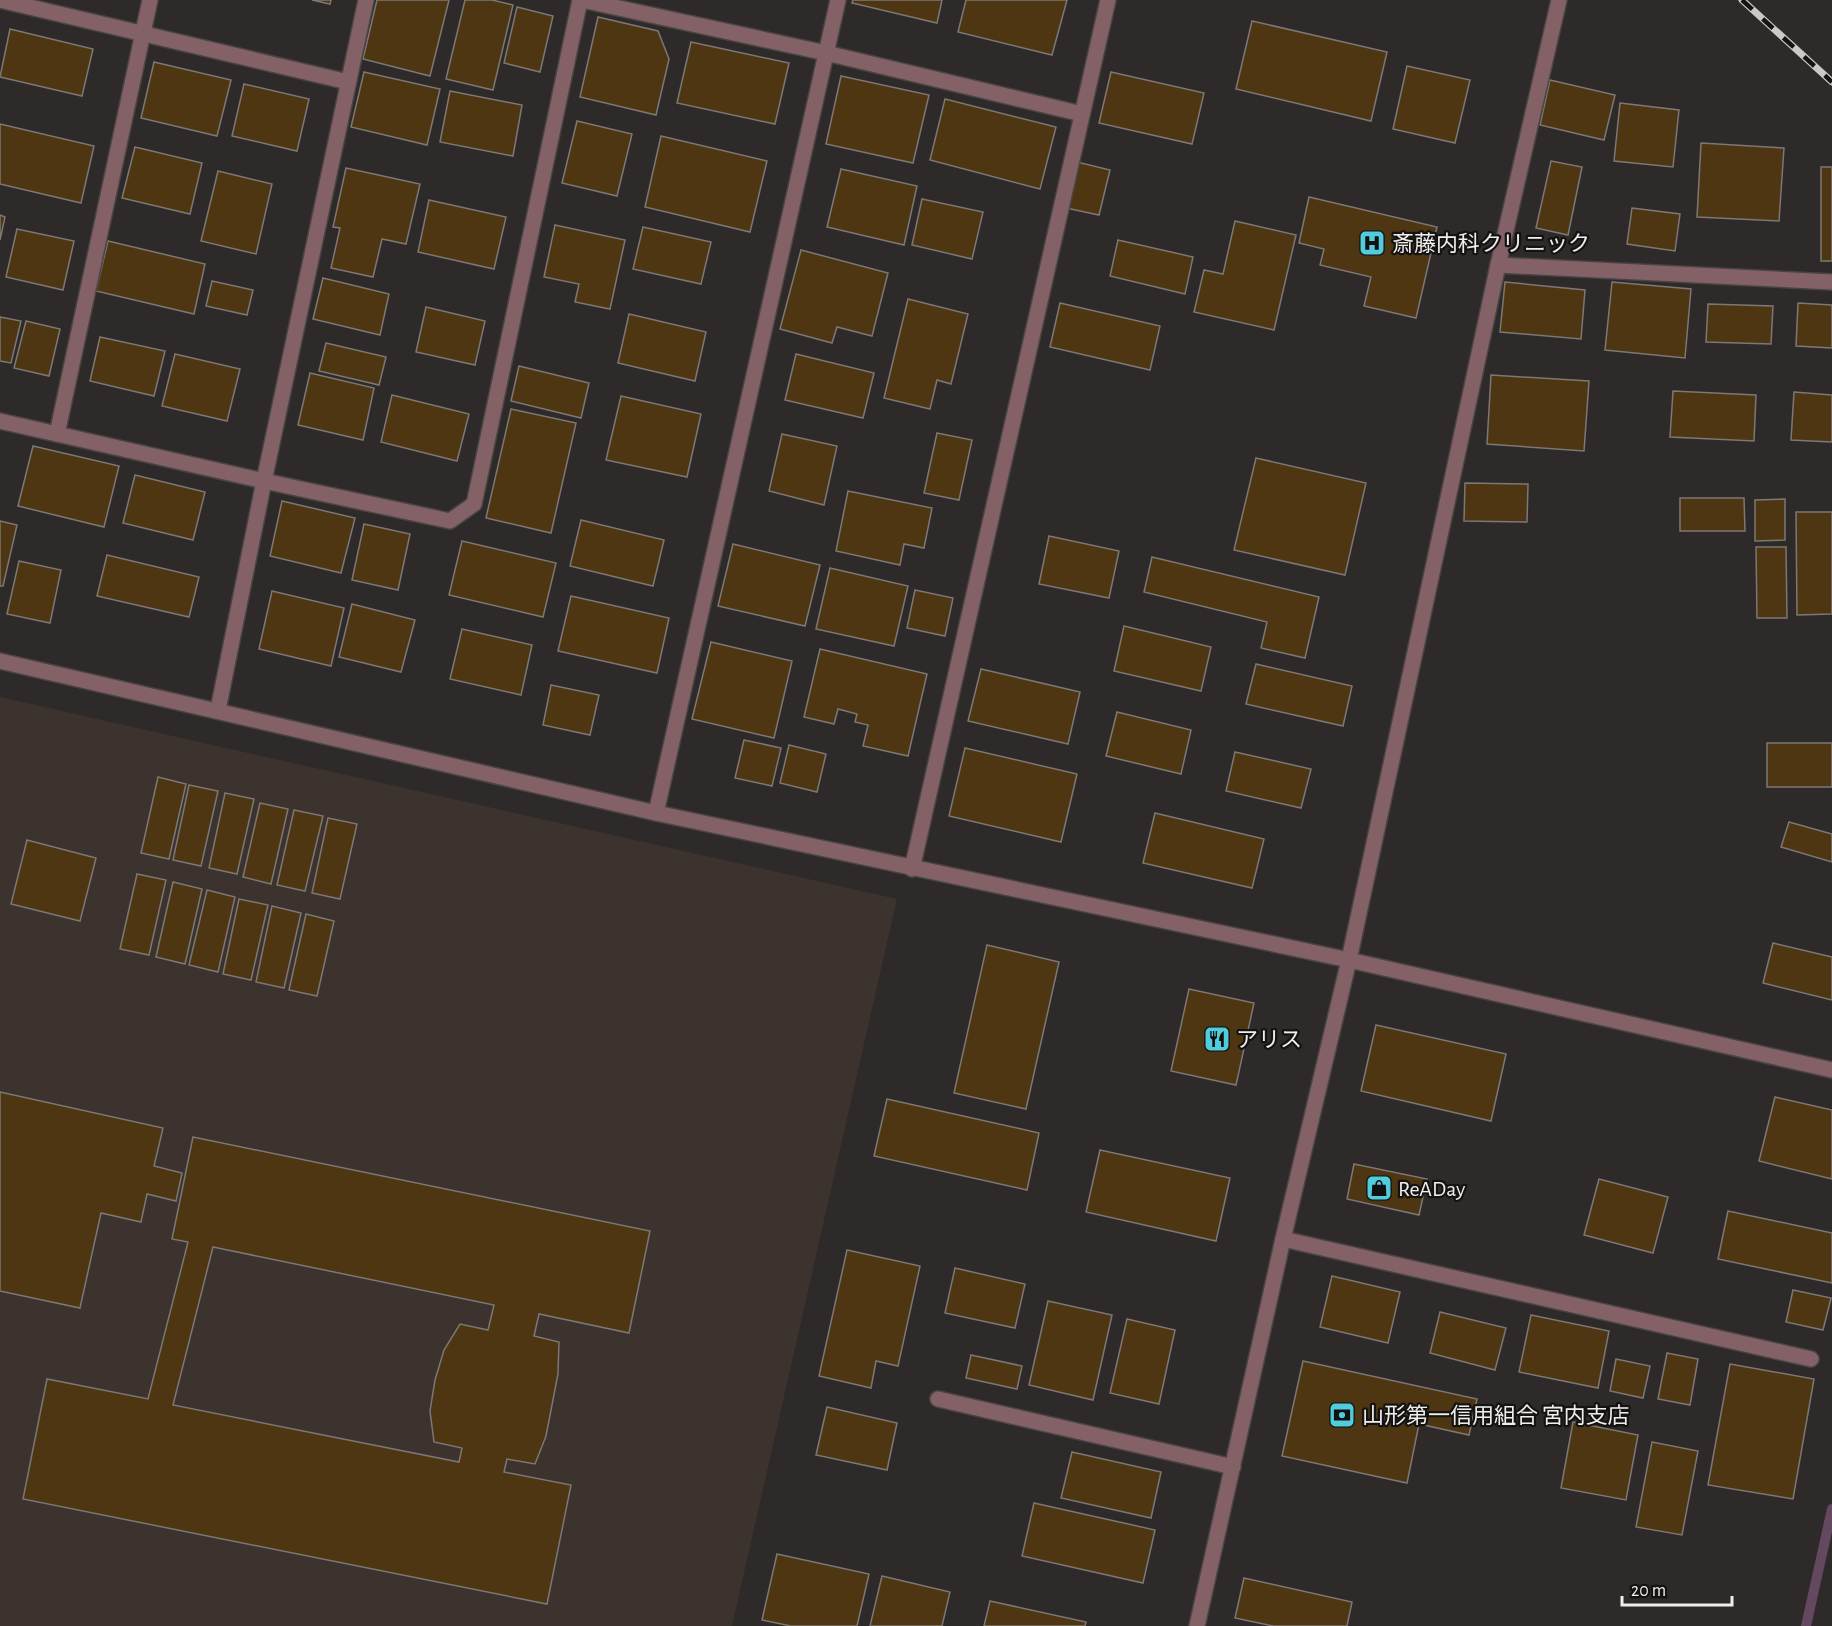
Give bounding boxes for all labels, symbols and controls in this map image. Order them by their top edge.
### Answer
hospital icon: 斎藤内科クリニック [1357,228,1387,258]
place label: 斎藤内科クリニック [1392,232,1590,255]
restaurant icon: アリス [1202,1024,1232,1054]
place label: アリス [1236,1029,1302,1051]
shop icon: ReADay [1364,1173,1394,1203]
place label: ReADay [1398,1178,1466,1200]
bank icon: 山形第一信用組合 宮内支店 [1327,1400,1357,1430]
place label: 山形第一信用組合 宮内支店 [1362,1404,1630,1427]
scale bar [1622,1569,1732,1607]
text: 20 m [1631,1582,1666,1600]

